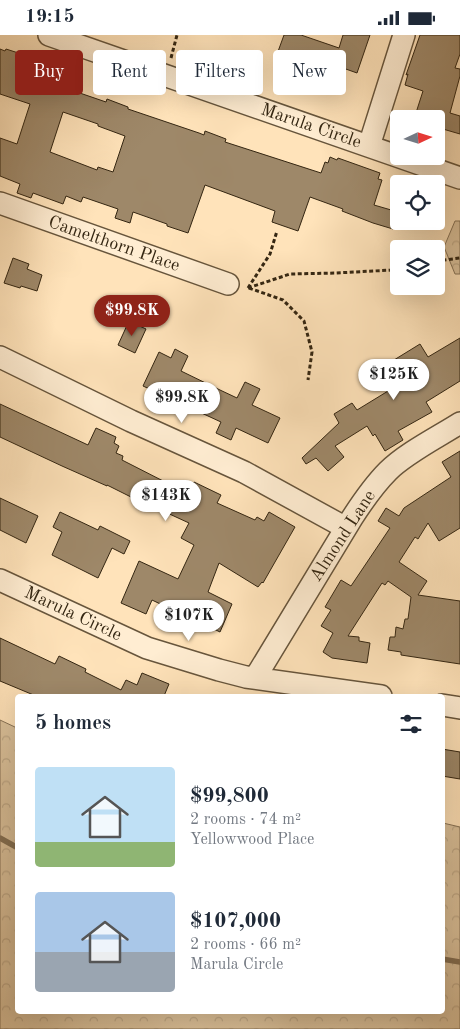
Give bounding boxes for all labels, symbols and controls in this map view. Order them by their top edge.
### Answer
text: 19:15 [25,8,74,27]
chip: Buy [15,50,83,95]
chip: Rent [93,50,166,95]
chip: Filters [176,50,263,95]
chip: New [273,50,346,95]
street label: Marula Circle [258,100,364,152]
north arrow [390,110,445,165]
map controls [390,110,445,295]
button: locate [390,175,445,230]
street label: Camelthorn Place [46,213,182,275]
button: layers [390,240,445,295]
pin: $99.8K [91,295,173,337]
text: $99.8K [105,303,159,319]
pin: $125K [359,359,429,401]
text: $125K [369,367,419,383]
pin: $99.8K [141,381,223,424]
text: $99.8K [155,390,209,406]
pin: $143K [131,479,201,522]
street label: Almond Lane [307,487,379,585]
text: $143K [141,488,191,504]
street label: Marula Circle [22,584,124,644]
pin: $107K [154,599,224,642]
text: $107K [164,608,214,624]
icon: filters [397,710,425,738]
text: 5 homes [35,713,111,734]
text: $99,800 [190,786,269,807]
icon: home [75,787,135,847]
text: 2 rooms · 74 m² [190,812,301,828]
text: Yellowwood Place [190,832,314,848]
text: $107,000 [190,911,281,932]
icon: home [75,912,135,972]
text: 2 rooms · 66 m² [190,937,301,953]
text: Marula Circle [190,957,283,973]

